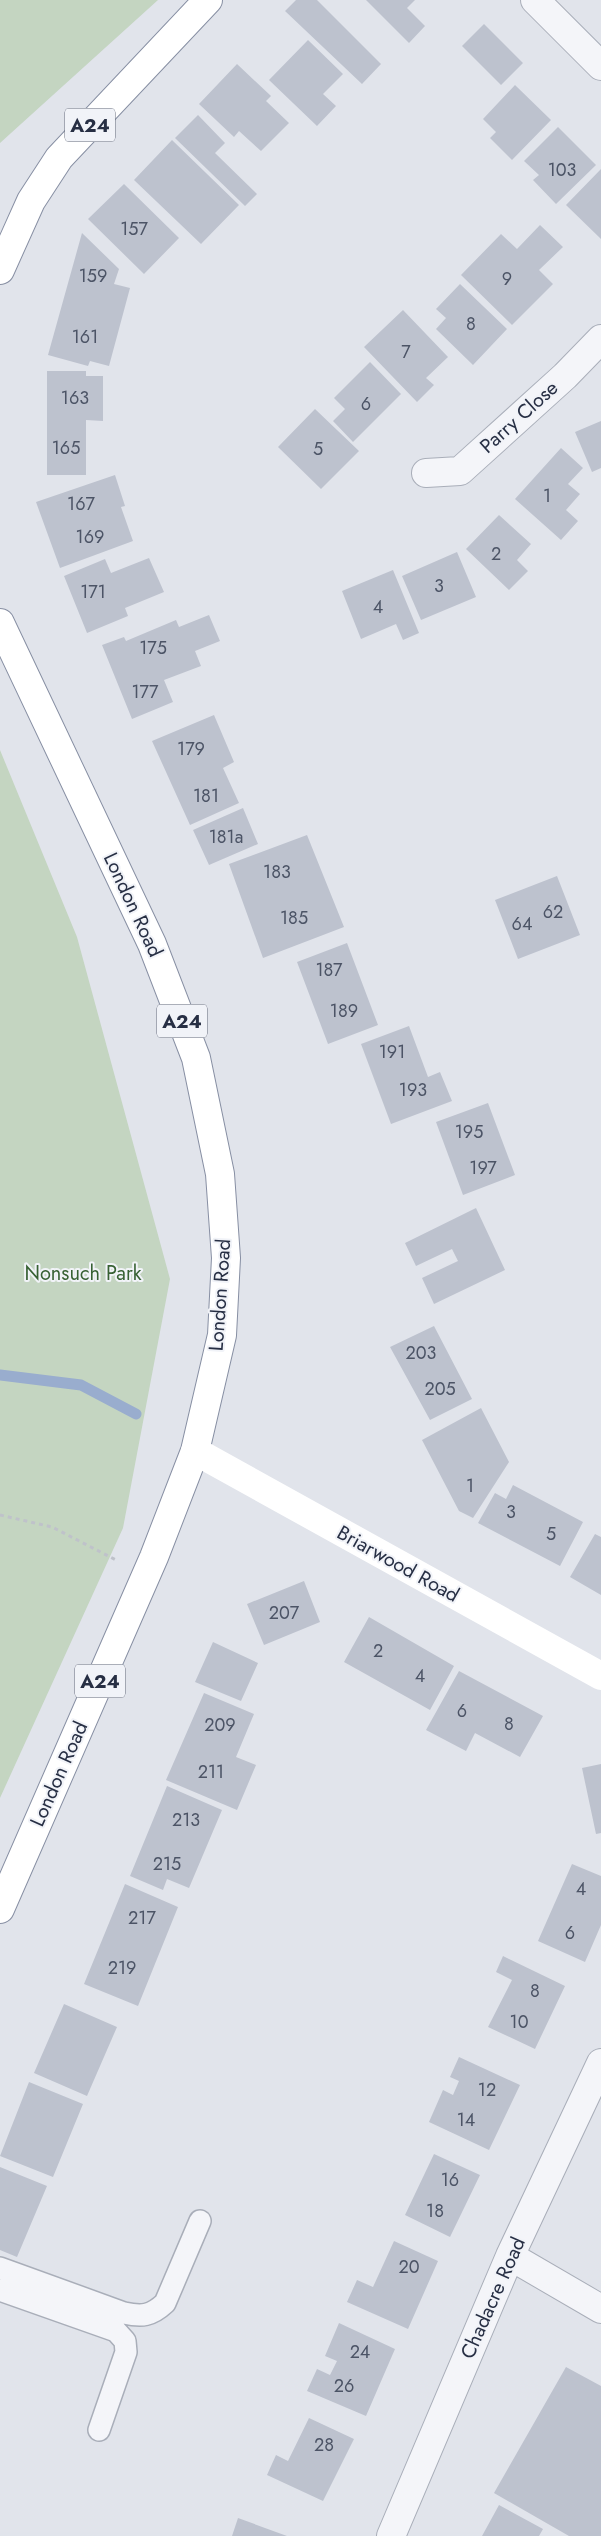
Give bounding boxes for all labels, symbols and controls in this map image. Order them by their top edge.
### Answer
road number: A24 [65,108,115,142]
house number: 103 [548,157,577,183]
house number: 157 [120,216,148,242]
house number: 159 [79,263,107,289]
house number: 9 [502,266,512,292]
house number: 8 [466,311,476,337]
house number: 161 [72,324,98,350]
house number: 7 [401,339,411,365]
street label: Parry Close [473,374,565,460]
house number: 163 [61,385,89,411]
house number: 6 [361,391,371,417]
house number: 165 [52,435,80,461]
house number: 5 [313,436,323,462]
house number: 1 [543,483,551,509]
house number: 167 [67,491,96,517]
house number: 169 [76,524,104,550]
house number: 2 [491,541,501,567]
house number: 3 [434,573,444,599]
house number: 171 [80,579,106,605]
house number: 4 [373,594,383,620]
house number: 175 [139,635,167,661]
house number: 177 [132,679,159,705]
house number: 179 [177,736,205,762]
house number: 181 [193,783,219,809]
house number: 181a [209,824,243,850]
street label: London Road [96,848,170,962]
house number: 183 [263,859,291,885]
house number: 62 [543,899,563,925]
house number: 185 [280,905,308,931]
house number: 64 [512,911,532,937]
house number: 187 [315,957,343,983]
house number: 189 [330,998,358,1024]
road number: A24 [157,1004,207,1038]
house number: 191 [379,1039,405,1065]
house number: 193 [399,1077,427,1103]
house number: 195 [455,1119,483,1145]
house number: 197 [469,1155,497,1181]
street label: London Road [202,1238,238,1352]
park label: Nonsuch Park [24,1259,142,1288]
house number: 203 [406,1340,437,1366]
house number: 205 [424,1376,456,1402]
house number: 1 [466,1473,474,1499]
house number: 3 [506,1499,516,1525]
street label: Briarwood Road [332,1518,464,1610]
house number: 5 [546,1521,556,1547]
house number: 207 [269,1600,300,1626]
house number: 2 [373,1638,383,1664]
house number: 4 [415,1663,425,1689]
road number: A24 [75,1664,125,1698]
house number: 6 [457,1698,467,1724]
house number: 8 [504,1711,514,1737]
house number: 209 [204,1712,236,1738]
street label: London Road [23,1717,95,1831]
house number: 211 [198,1759,224,1785]
house number: 213 [172,1807,200,1833]
house number: 215 [153,1851,181,1877]
house number: 4 [576,1876,586,1902]
house number: 217 [128,1905,156,1931]
house number: 6 [565,1920,575,1946]
house number: 219 [108,1955,136,1981]
house number: 8 [530,1978,540,2004]
house number: 10 [510,2009,529,2035]
house number: 12 [478,2077,496,2103]
house number: 14 [457,2107,475,2133]
house number: 16 [441,2167,459,2193]
house number: 18 [426,2198,444,2224]
street label: Chadacre Road [453,2233,533,2363]
house number: 20 [398,2254,420,2280]
house number: 24 [350,2339,370,2365]
house number: 26 [334,2373,354,2399]
house number: 28 [314,2432,334,2458]

